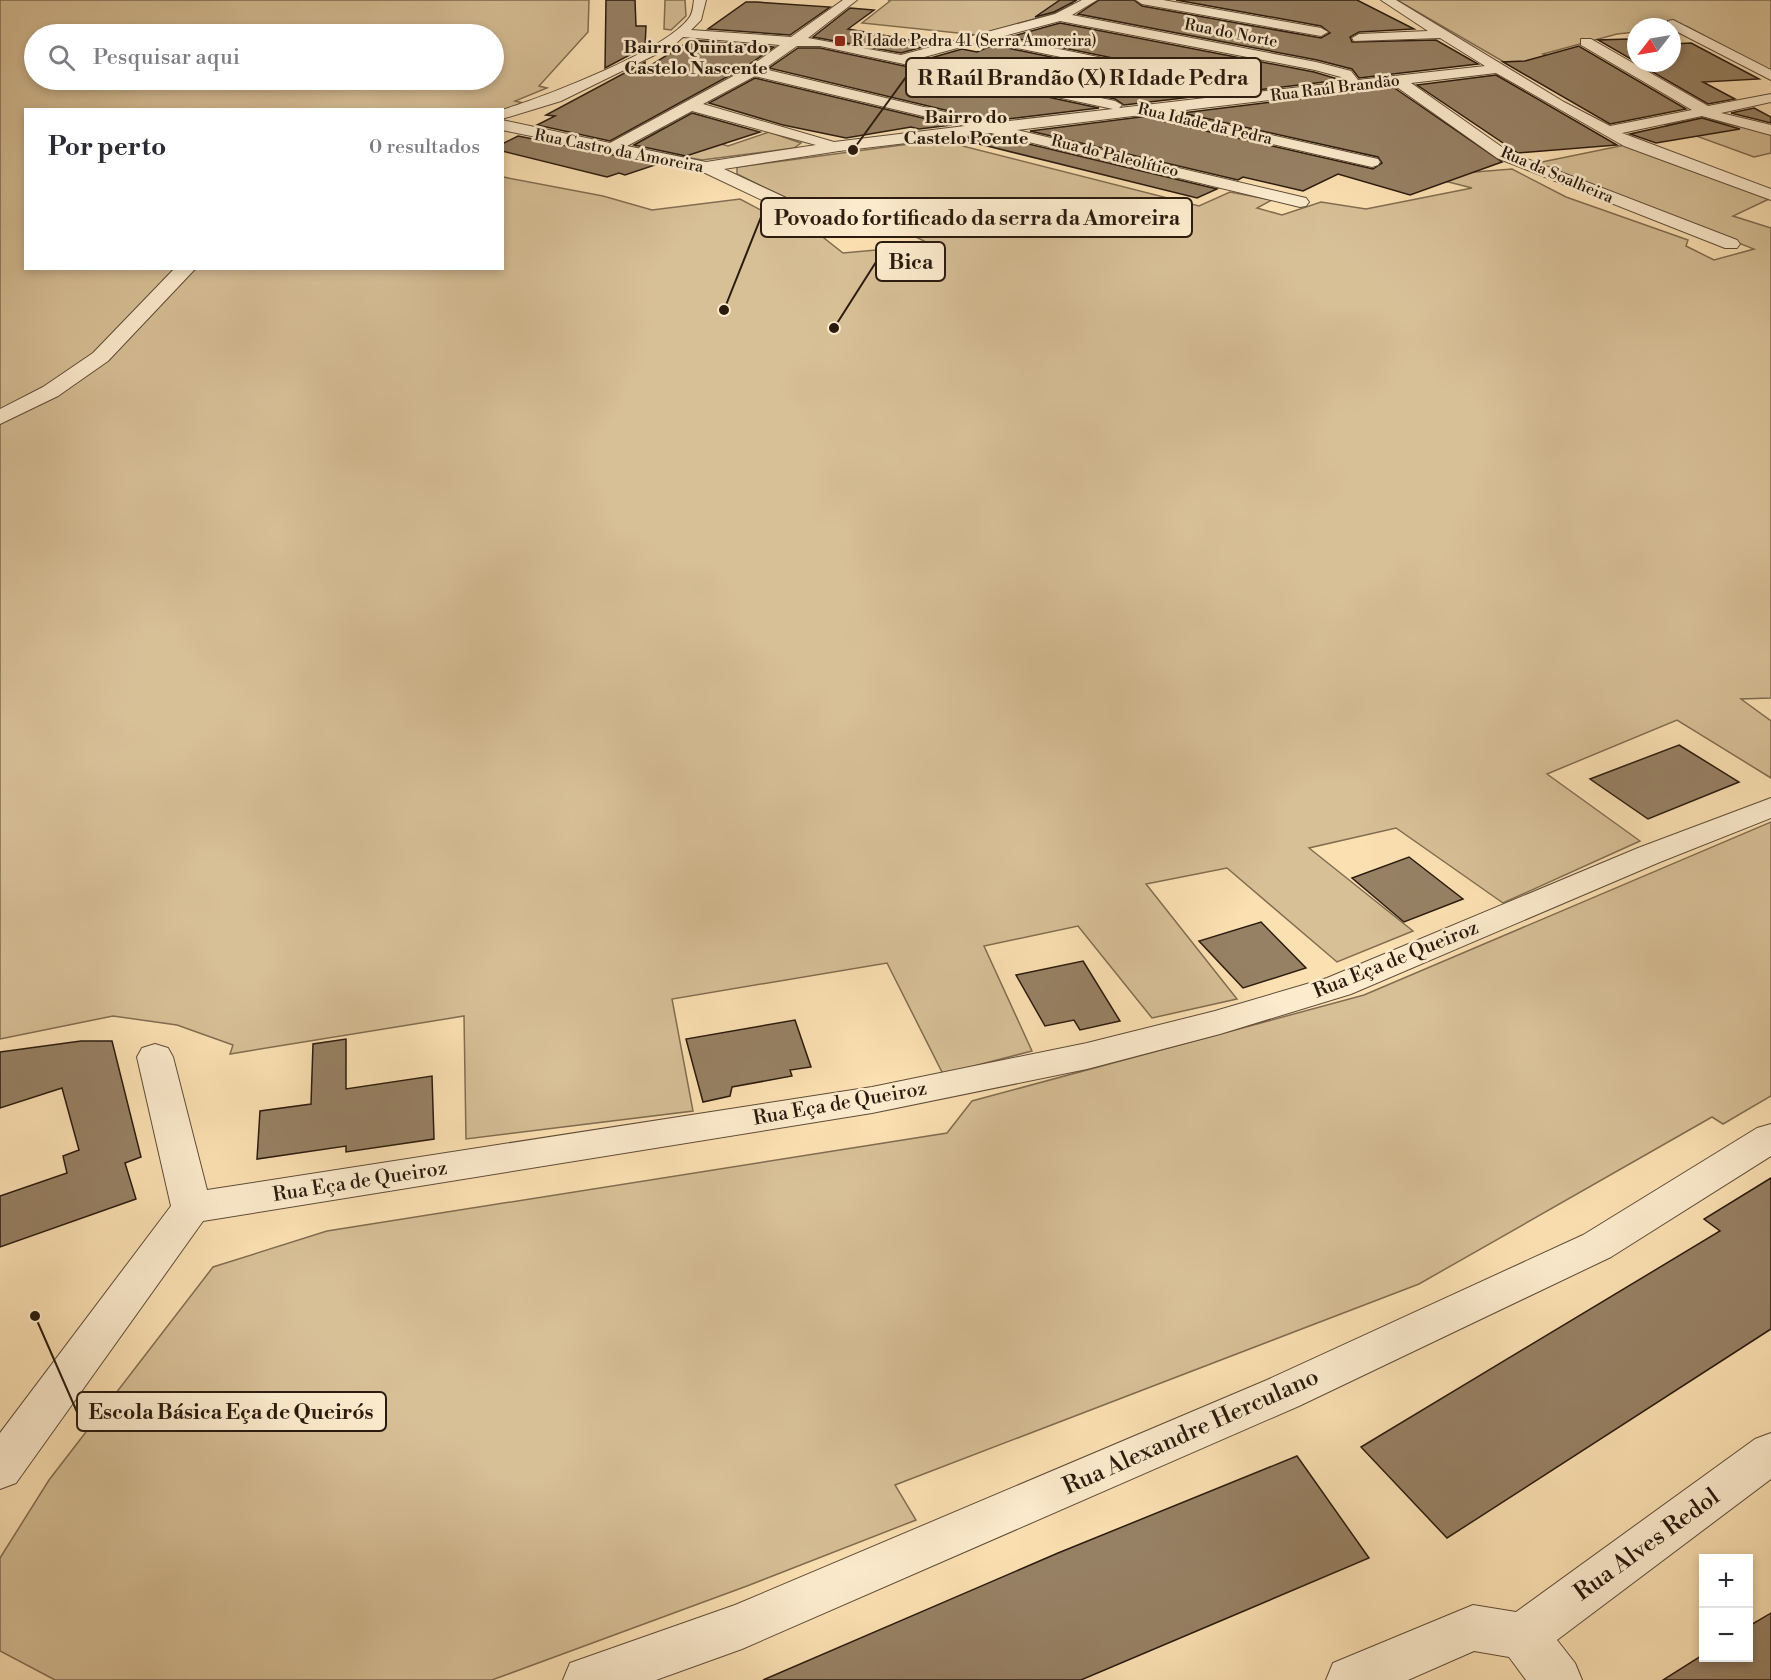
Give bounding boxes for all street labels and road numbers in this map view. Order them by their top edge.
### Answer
street label: Rua do Norte [1183,14,1279,52]
street label: Rua Raúl Brandão [1269,70,1401,106]
street label: Rua Idade da Pedra [1136,99,1275,149]
street label: Rua Castro da Amoreira [533,125,706,177]
street label: Rua do Paleolítico [1049,130,1181,182]
street label: Rua da Soalheira [1497,142,1617,208]
street label: Rua Eça de Queiroz [1310,915,1482,1005]
street label: Rua Eça de Queiroz [751,1076,929,1132]
street label: Rua Eça de Queiroz [271,1156,449,1208]
street label: Rua Alexandre Herculano [1058,1362,1324,1502]
street label: Rua Alves Redol [1568,1482,1726,1608]

